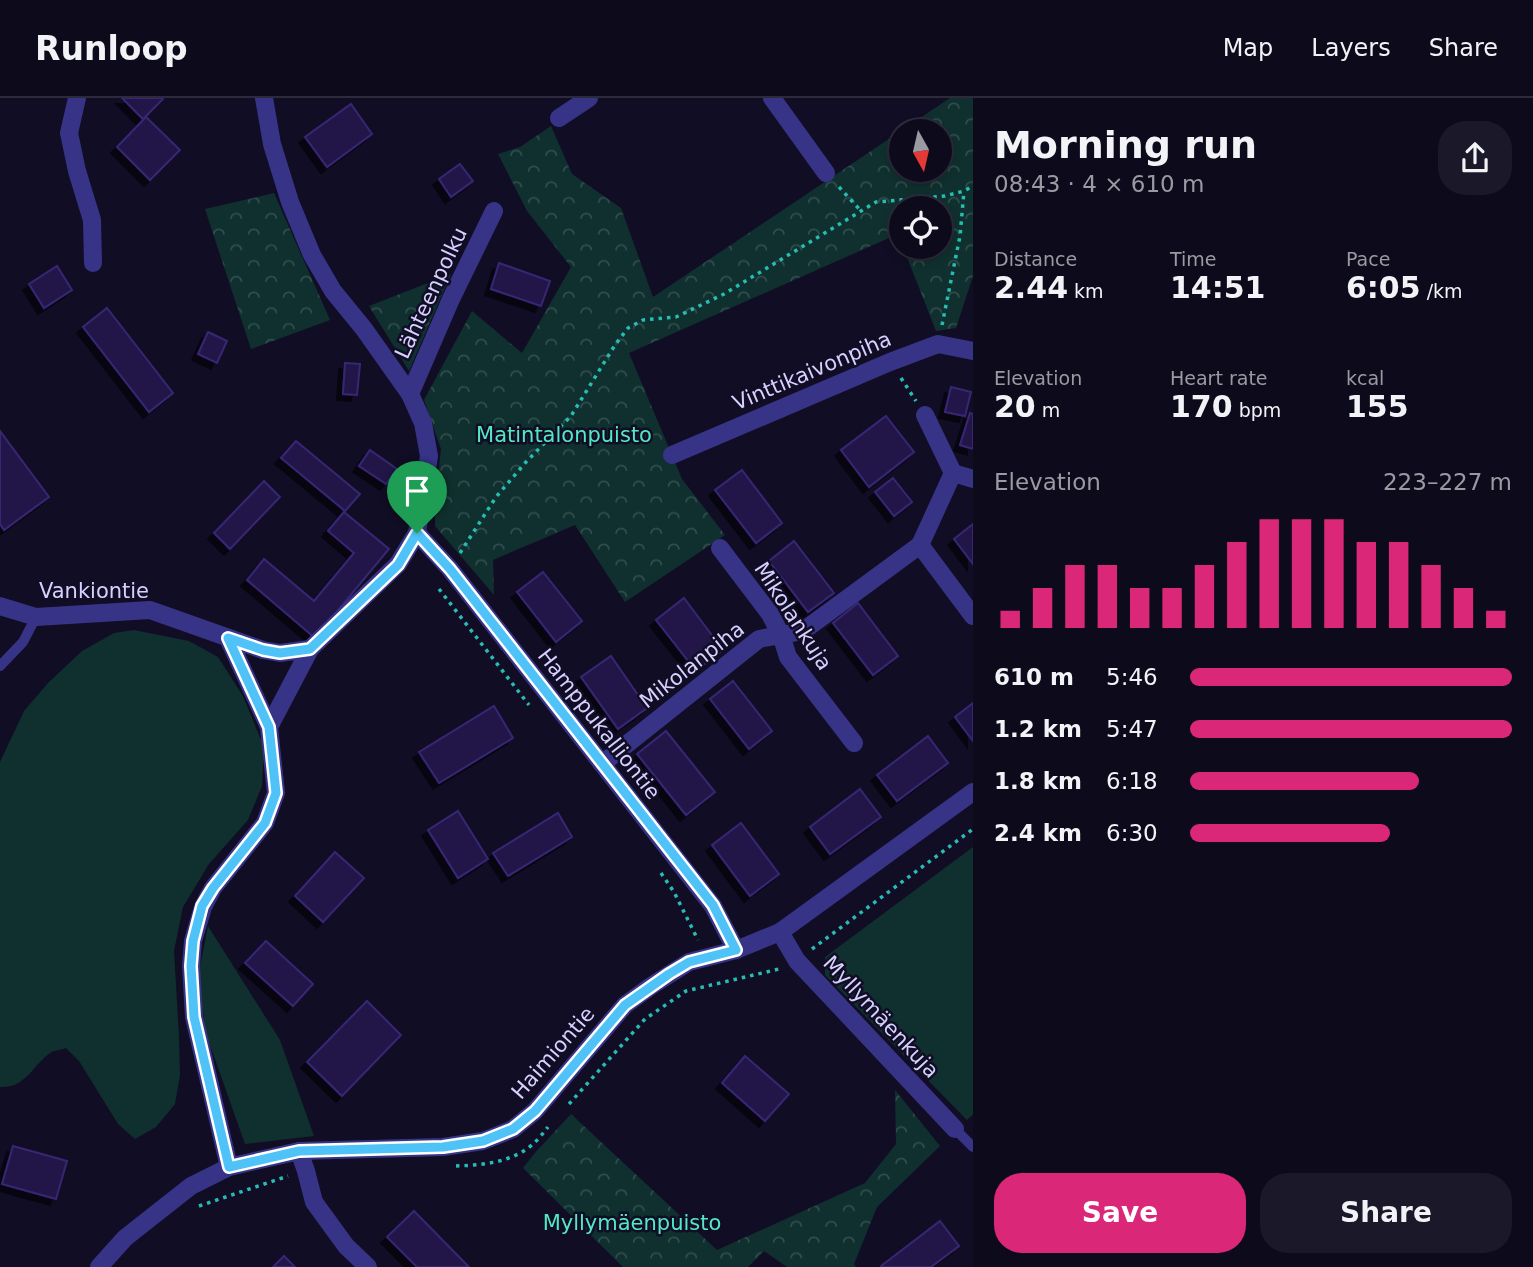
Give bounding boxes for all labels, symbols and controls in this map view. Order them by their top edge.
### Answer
text: Runloop [35,29,188,68]
text: Map [1223,34,1273,62]
text: Layers [1311,34,1391,62]
text: Share [1429,34,1498,62]
north arrow [889,119,952,182]
map controls [889,119,952,259]
button: share [1438,121,1512,195]
text: Morning run [994,123,1257,167]
text: 08:43 · 4 × 610 m [994,171,1204,197]
button: locate [889,196,952,259]
street label: Lähteenpolku [390,224,472,362]
text: Distance [994,248,1077,270]
text: Time [1170,248,1217,270]
text: Pace [1346,248,1390,270]
text: 2.44 [994,270,1068,305]
text: 14:51 [1170,270,1266,305]
text: 6:05 [1346,270,1421,305]
text: km [1068,280,1104,302]
text: /km [1421,280,1463,302]
street label: Vinttikaivonpiha [729,327,895,415]
text: Elevation [994,367,1082,389]
text: Heart rate [1170,367,1268,389]
text: kcal [1346,367,1384,389]
text: 20 [994,389,1036,424]
text: 170 [1170,389,1233,424]
text: 155 [1346,389,1409,424]
text: m [1036,399,1060,421]
text: bpm [1233,399,1281,421]
park label: Matintalonpuisto [476,423,652,447]
pin [387,461,447,533]
text: Elevation [994,469,1101,495]
text: 223–227 m [1383,469,1512,495]
icon: arrive [398,472,436,510]
street label: Mikolankuja [749,558,837,674]
street label: Vankiontie [39,579,149,603]
street label: Mikolanpiha [635,617,749,713]
street label: Hamppukalliontie [533,644,665,804]
text: 610 m [994,664,1074,690]
text: 5:46 [1106,664,1158,690]
text: 1.2 km [994,716,1082,742]
text: 5:47 [1106,716,1158,742]
text: 1.8 km [994,768,1082,794]
text: 6:18 [1106,768,1158,794]
text: 2.4 km [994,820,1082,846]
text: 6:30 [1106,820,1158,846]
street label: Myllymäenkuja [818,951,944,1083]
street label: Haimiontie [507,1002,599,1104]
button: Save [994,1173,1246,1253]
button: Share [1260,1173,1512,1253]
park label: Myllymäenpuisto [543,1211,721,1235]

